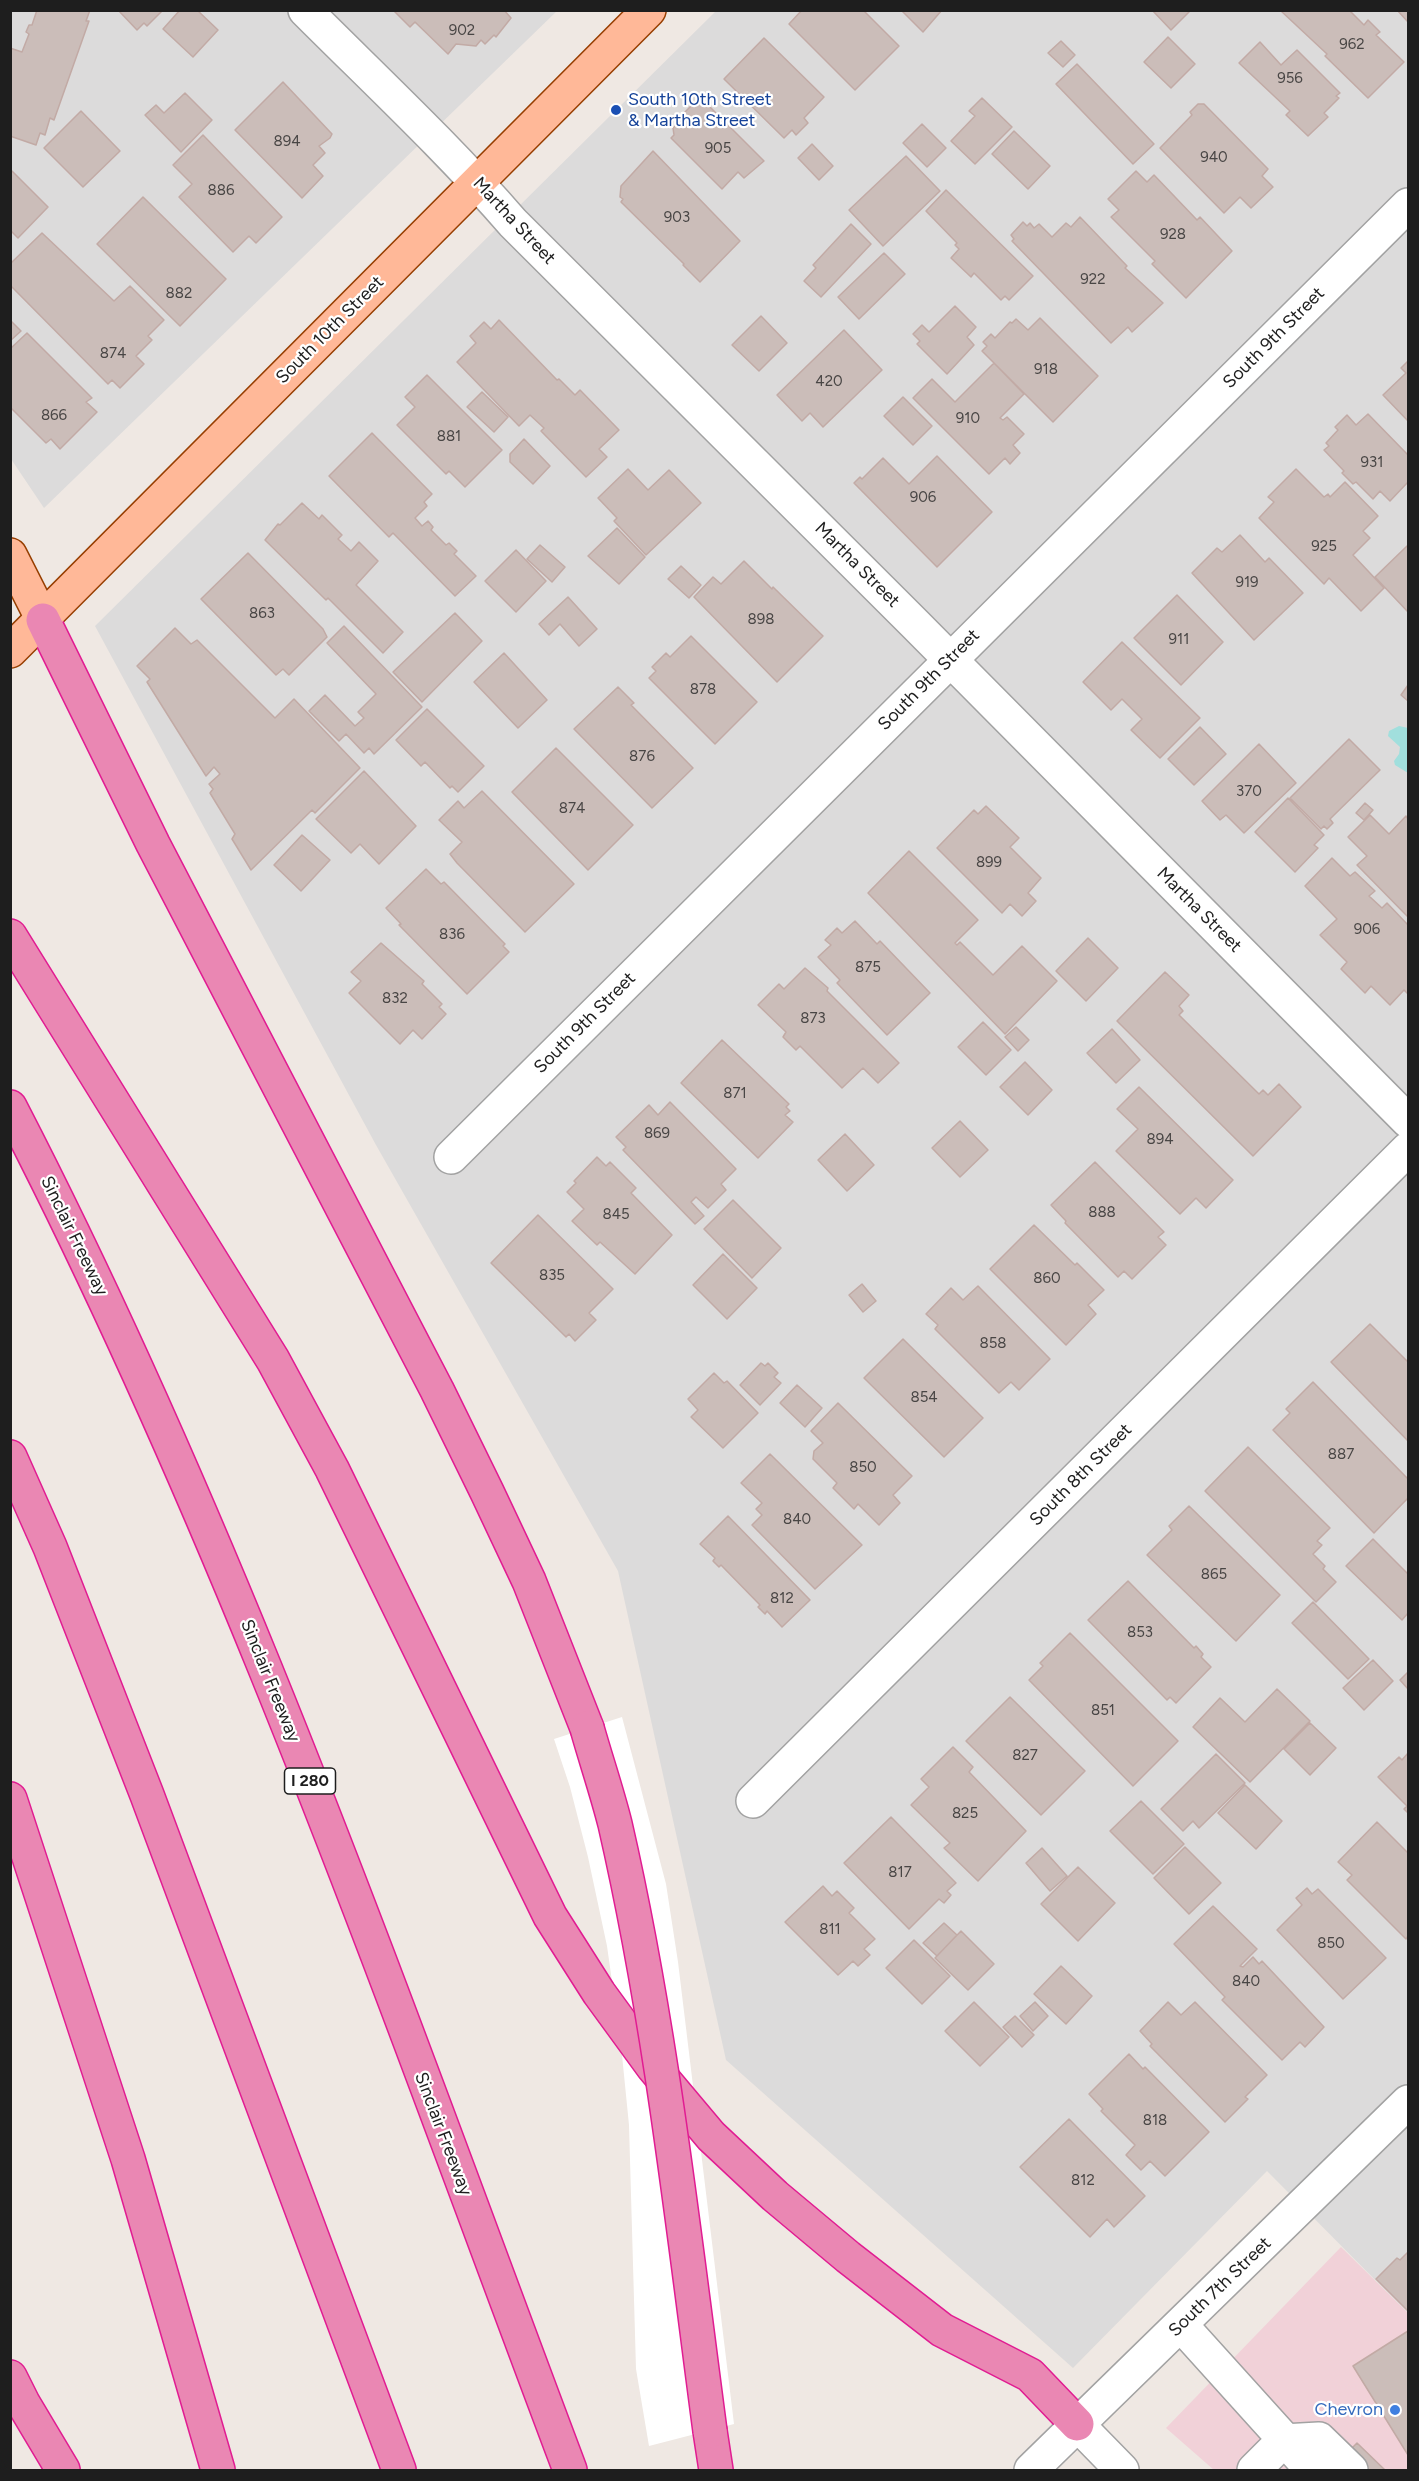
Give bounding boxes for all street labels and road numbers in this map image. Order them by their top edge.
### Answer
street label: Martha Street [468,173,560,269]
street label: South 10th Street [272,272,388,388]
street label: South 9th Street [1219,283,1329,393]
street label: Martha Street [810,518,904,612]
street label: South 9th Street [874,625,984,735]
street label: Martha Street [1152,863,1246,957]
street label: South 9th Street [530,968,640,1078]
street label: Sinclair Freeway [36,1173,112,1299]
street label: South 8th Street [1025,1419,1137,1531]
street label: Sinclair Freeway [236,1617,304,1745]
road number: I 280 [284,1768,336,1794]
street label: Sinclair Freeway [410,2069,476,2199]
street label: South 7th Street [1164,2233,1276,2341]

